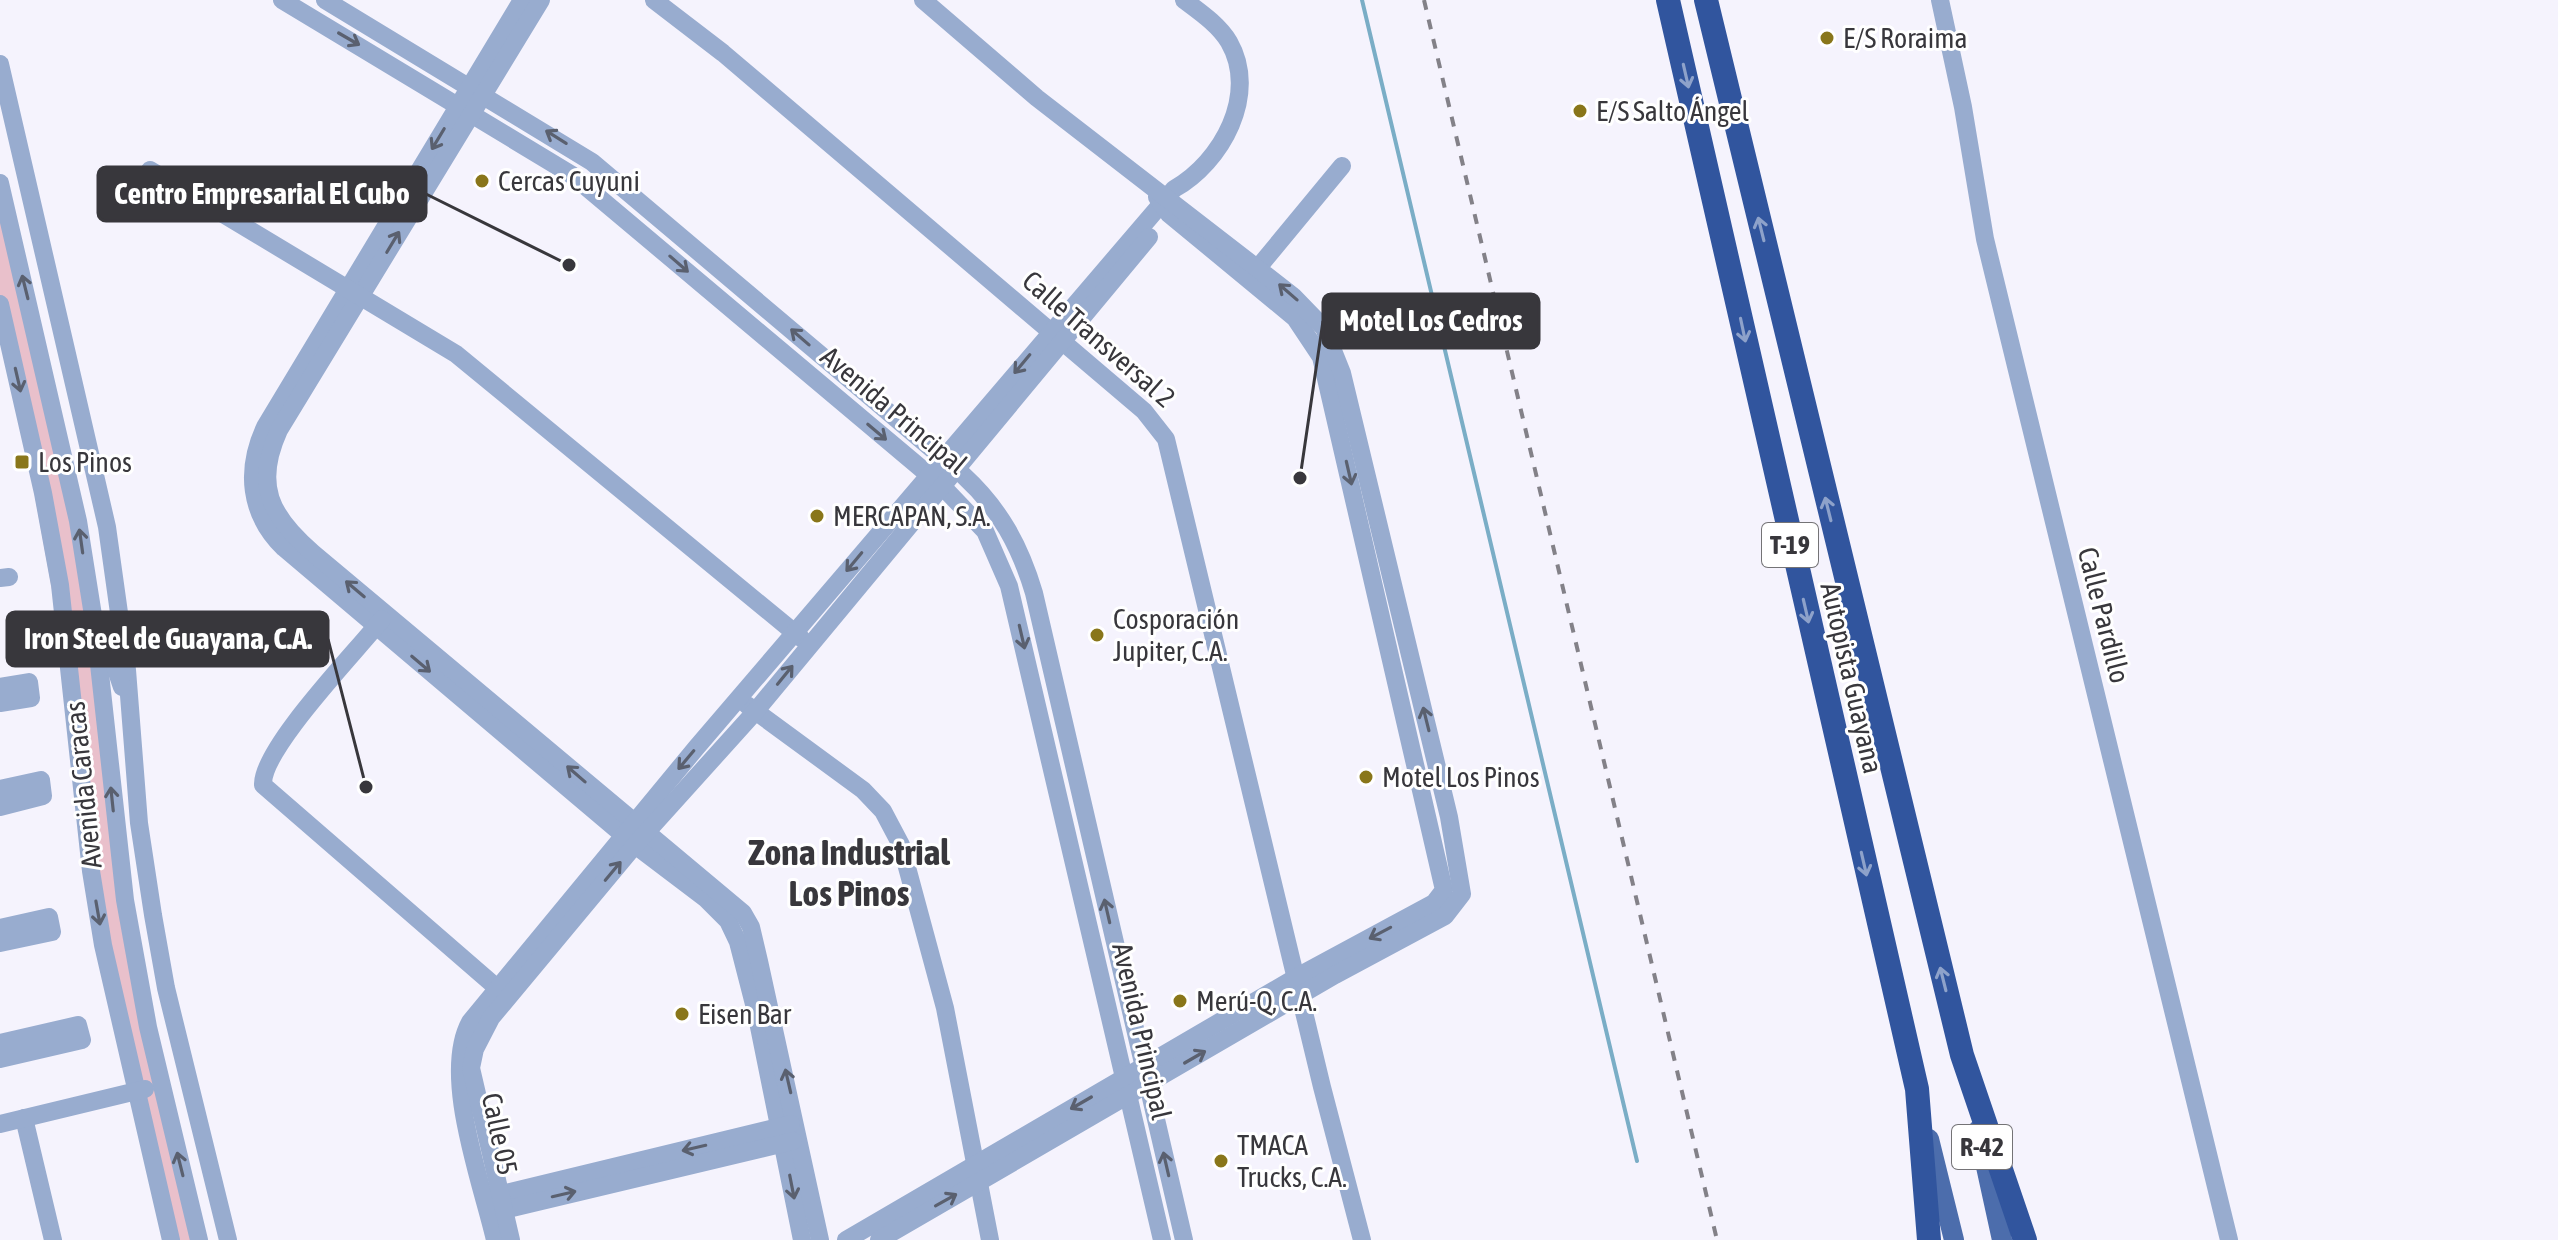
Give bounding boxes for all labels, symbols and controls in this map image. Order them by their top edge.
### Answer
place label: E/S Roraima [1843,22,1968,54]
marker: E/S Roraima [1818,29,1836,47]
one-way arrow [337,31,360,47]
one-way arrow [1679,63,1694,88]
place label: E/S Salto Ángel [1596,95,1749,127]
marker: E/S Salto Ángel [1571,102,1589,120]
one-way arrow [430,127,447,149]
one-way arrow [545,129,567,146]
place label: Cercas Cuyuni [498,165,640,197]
callout: Centro Empresarial El Cubo [98,167,426,221]
marker: Cercas Cuyuni [473,172,491,190]
text: Centro Empresarial El Cubo [114,176,410,210]
one-way arrow [1752,216,1767,242]
one-way arrow [385,231,401,254]
one-way arrow [668,255,689,273]
street label: Calle Transversal 2 [1016,264,1182,414]
one-way arrow [17,275,32,301]
one-way arrow [1278,283,1299,301]
callout: Motel Los Cedros [1323,294,1539,348]
text: Motel Los Cedros [1339,303,1523,337]
one-way arrow [1736,316,1751,342]
one-way arrow [790,329,810,347]
street label: Avenida Principal [815,340,974,481]
one-way arrow [1013,353,1031,373]
one-way arrow [11,366,26,392]
one-way arrow [866,423,887,441]
place label: Los Pinos [38,446,132,478]
marker: Los Pinos [13,453,31,471]
one-way arrow [1342,460,1357,486]
one-way arrow [1820,497,1835,522]
place label: MERCAPAN, S.A. [833,500,991,532]
marker: MERCAPAN, S.A. [808,507,826,525]
road number: T-19 [1762,523,1818,567]
one-way arrow [73,529,88,554]
street label: Calle Pardillo [2072,544,2136,686]
one-way arrow [845,551,863,572]
street label: Autopista Guayana [1814,579,1890,777]
one-way arrow [345,580,366,598]
one-way arrow [1799,597,1814,623]
place label: Cosporación Jupiter, C.A. [1113,603,1239,667]
callout: Iron Steel de Guayana, C.A. [7,612,328,666]
text: Iron Steel de Guayana, C.A. [24,621,312,655]
one-way arrow [1015,624,1030,650]
marker: Cosporación Jupiter, C.A. [1088,626,1106,644]
one-way arrow [411,655,431,673]
one-way arrow [775,665,793,686]
street label: Avenida Caracas [58,700,108,870]
one-way arrow [1418,706,1433,732]
one-way arrow [677,750,695,770]
place label: Motel Los Pinos [1382,761,1540,793]
one-way arrow [566,765,587,783]
marker: Motel Los Pinos [1357,768,1375,786]
one-way arrow [104,786,119,813]
district label: Zona Industrial Los Pinos [748,831,950,914]
one-way arrow [1858,851,1873,876]
one-way arrow [605,861,622,882]
one-way arrow [1099,898,1114,924]
one-way arrow [91,900,106,925]
one-way arrow [1368,925,1392,941]
street label: Avenida Principal [1106,940,1178,1123]
one-way arrow [1935,967,1950,992]
place label: Merú-Q, C.A. [1196,985,1317,1017]
marker: Merú-Q, C.A. [1171,992,1189,1010]
place label: Eisen Bar [698,998,792,1030]
marker: Eisen Bar [673,1005,691,1023]
one-way arrow [1184,1048,1207,1064]
one-way arrow [779,1069,794,1095]
street label: Calle 05 [476,1090,524,1178]
one-way arrow [1070,1095,1093,1111]
road number: R-42 [1952,1125,2012,1169]
place label: TMACA Trucks, C.A. [1237,1129,1347,1193]
one-way arrow [682,1141,708,1156]
one-way arrow [172,1152,187,1178]
one-way arrow [1158,1152,1173,1178]
marker: TMACA Trucks, C.A. [1212,1152,1230,1170]
one-way arrow [785,1174,800,1199]
one-way arrow [551,1186,577,1201]
one-way arrow [934,1192,957,1208]

